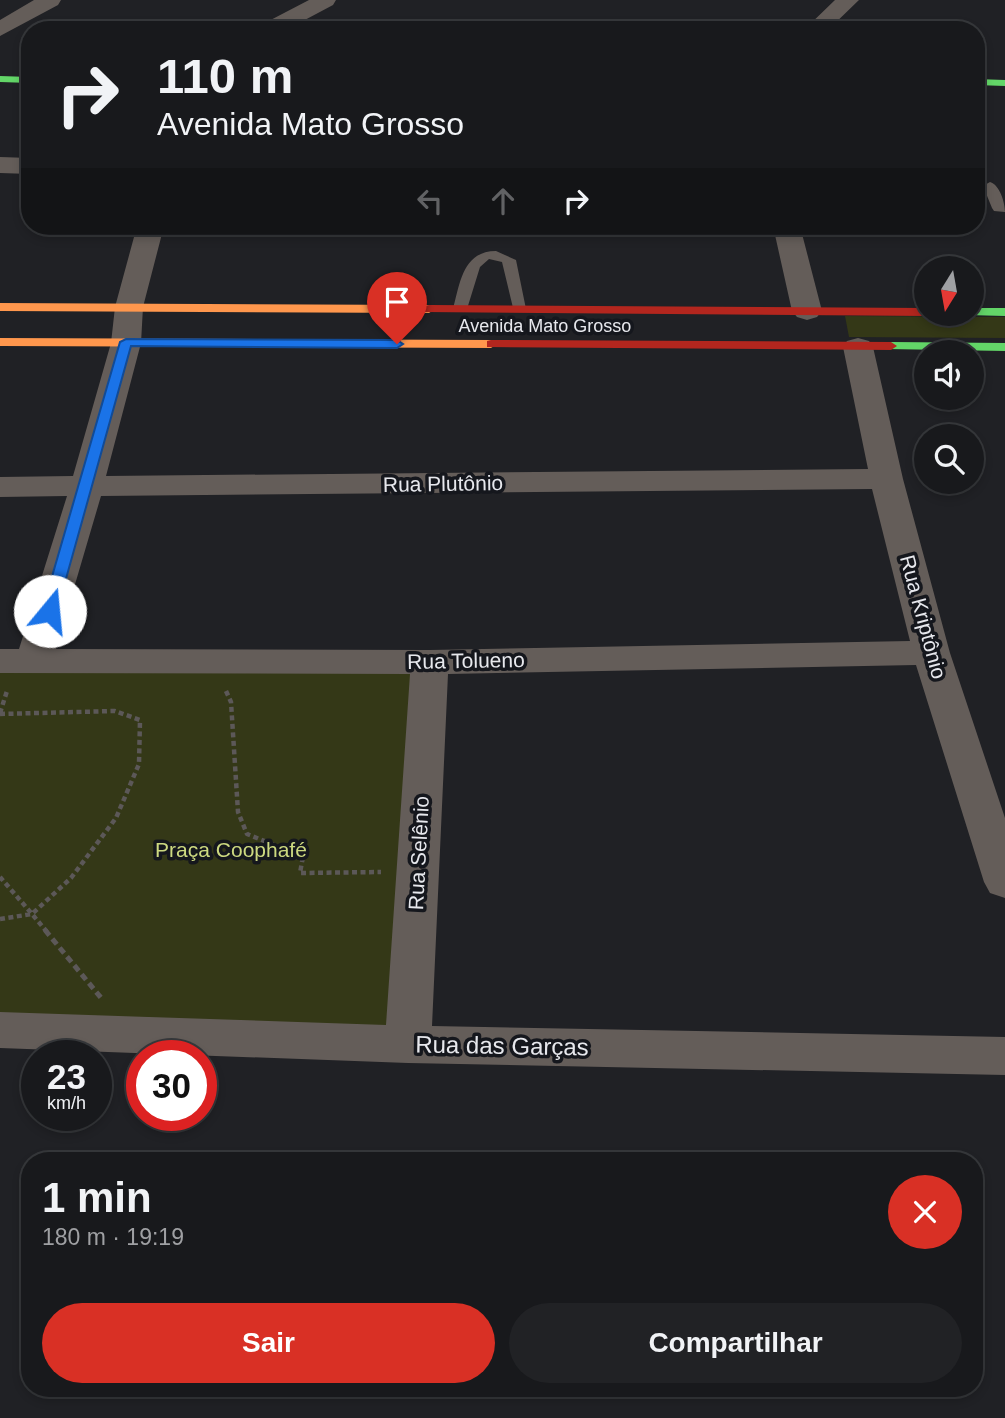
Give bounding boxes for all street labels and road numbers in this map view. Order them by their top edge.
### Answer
street label: Avenida Mato Grosso [459,316,631,336]
street label: Rua Plutônio [383,471,503,496]
street label: Rua Kriptônio [896,552,951,681]
street label: Rua Tolueno [407,648,525,673]
street label: Rua Selênio [404,795,433,911]
street label: Rua das Garças [415,1030,589,1061]

